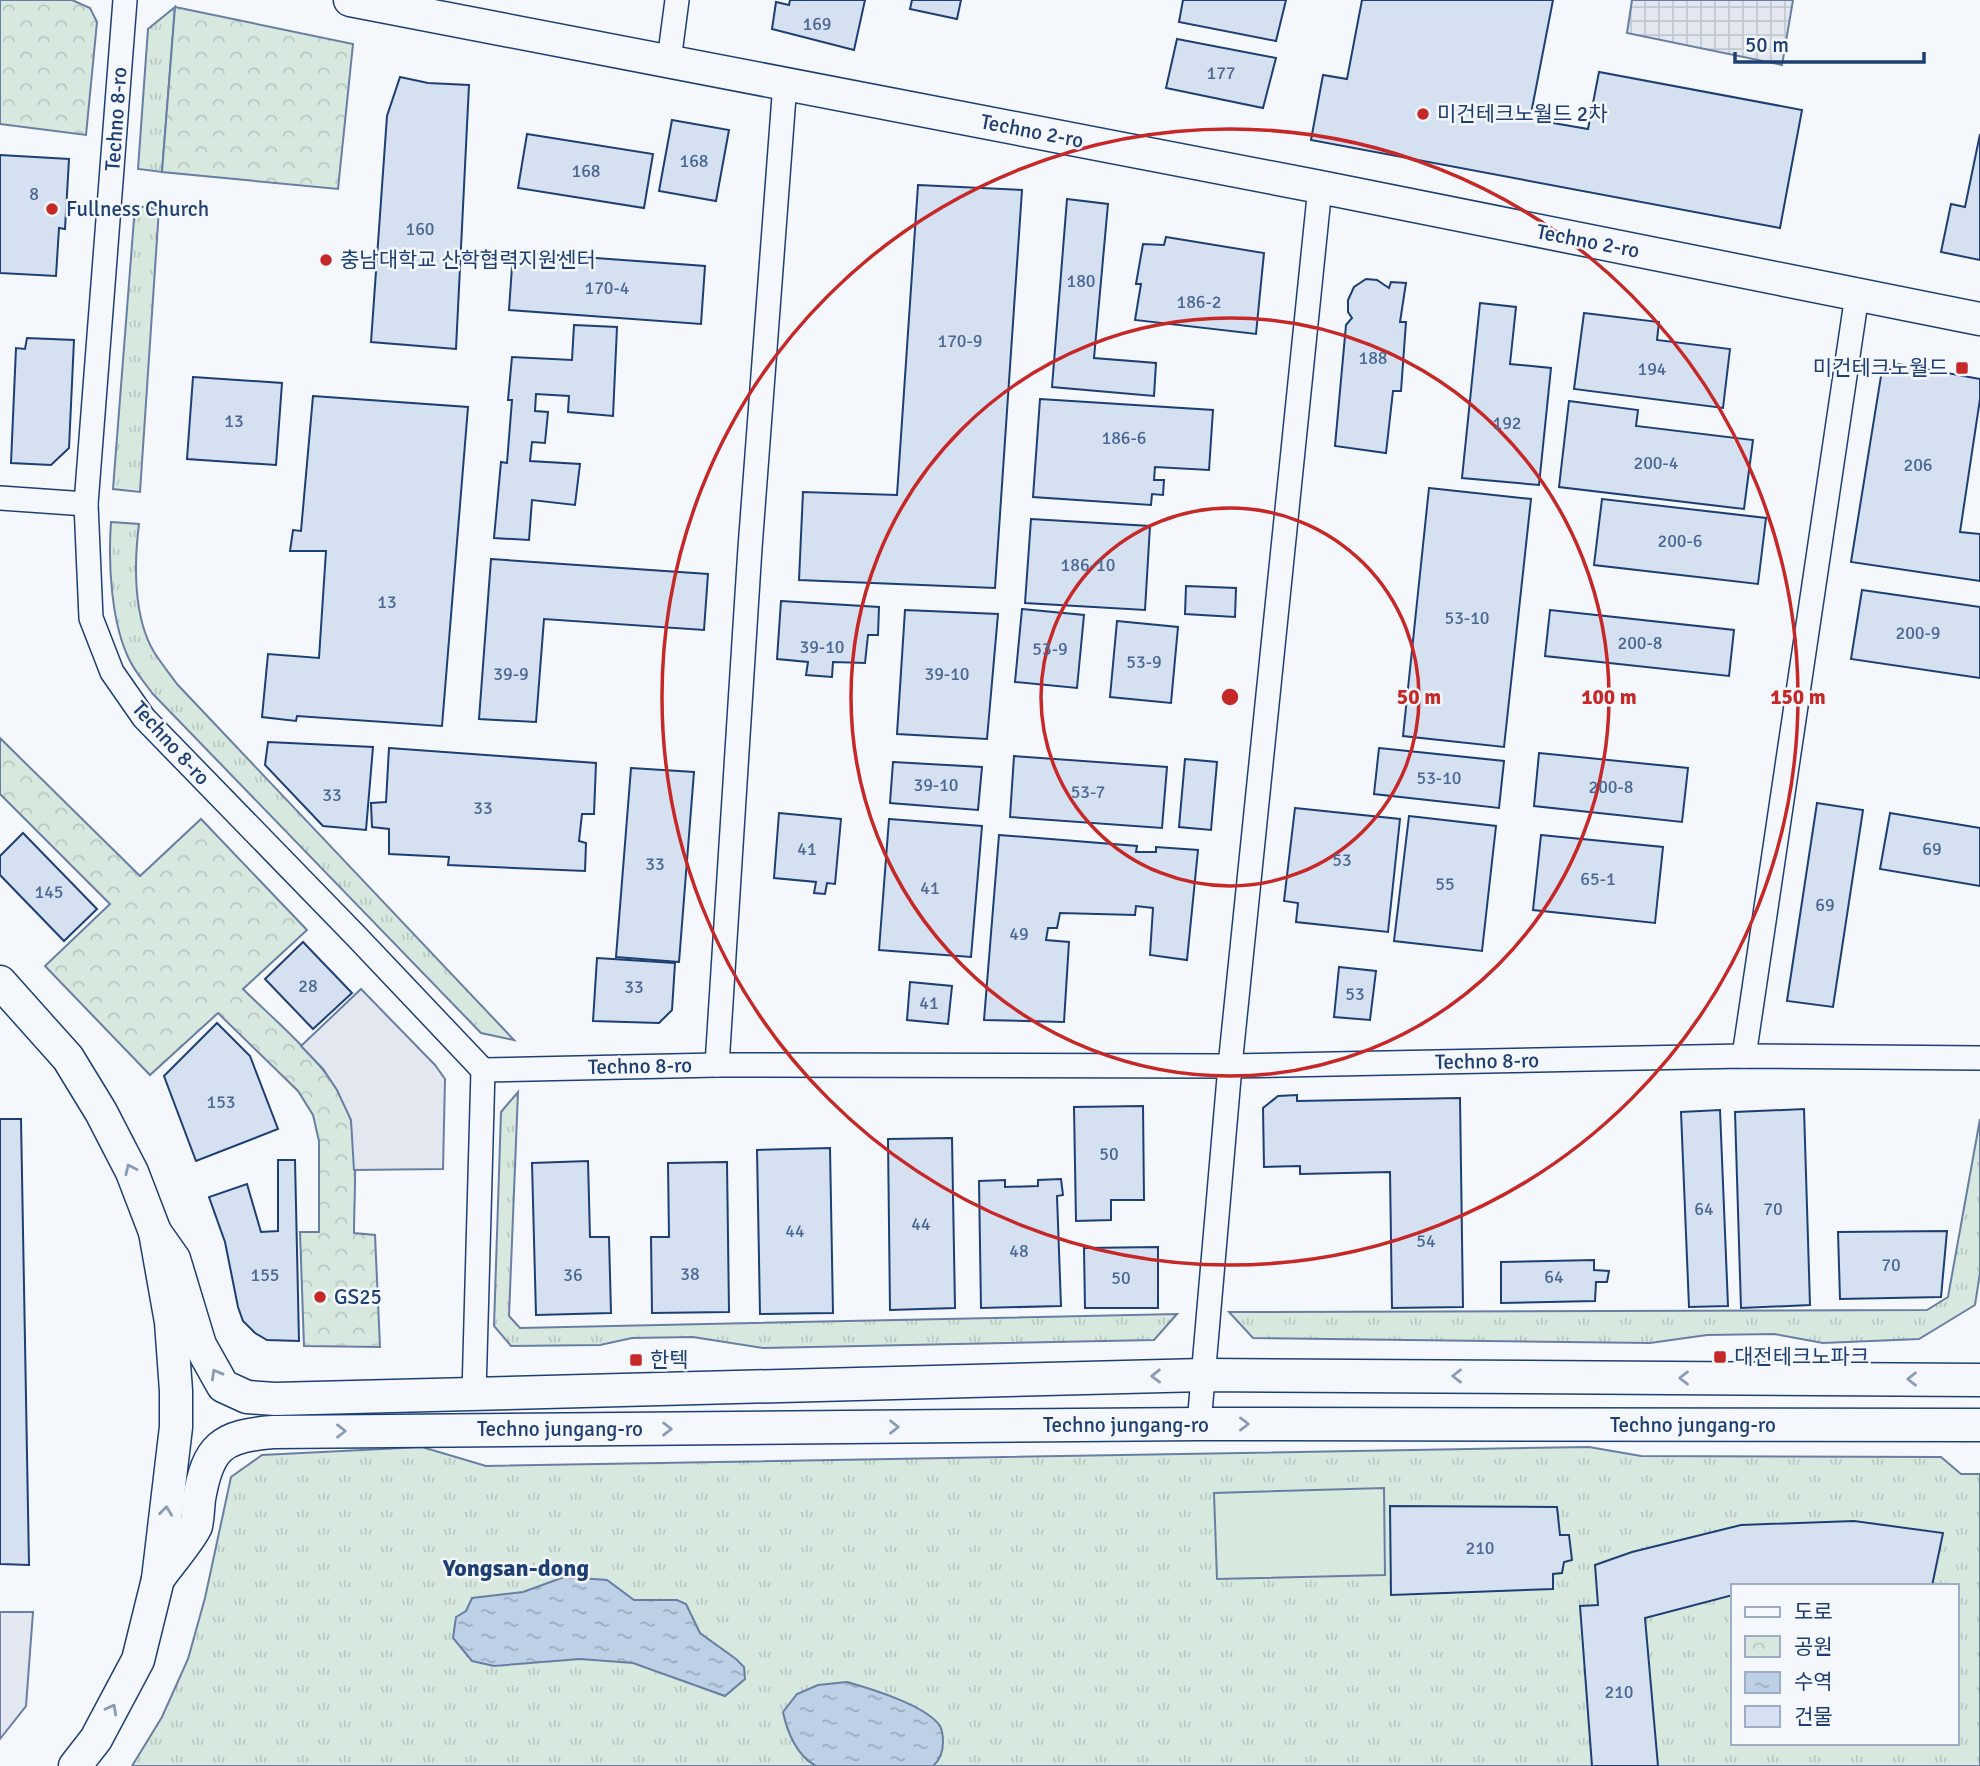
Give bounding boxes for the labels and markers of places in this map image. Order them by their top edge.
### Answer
place label: 미건테크노월드 2차 [1437,101,1608,127]
marker: 미건테크노월드 2차 [1415,106,1431,122]
place label: Fullness Church [66,196,209,222]
marker: Fullness Church [44,201,60,217]
place label: 충남대학교 산학협력지원센터 [340,247,596,273]
marker: 충남대학교 산학협력지원센터 [318,252,334,268]
place label: 미건테크노월드 [1813,355,1948,381]
marker: 미건테크노월드 [1954,360,1970,376]
centre of rings [1218,685,1242,709]
place label: GS25 [334,1284,382,1310]
marker: GS25 [312,1289,328,1305]
place label: 대전테크노파크 [1734,1344,1869,1370]
place label: 한텍 [650,1347,689,1373]
marker: 대전테크노파크 [1712,1349,1728,1365]
marker: 한텍 [628,1352,644,1368]

